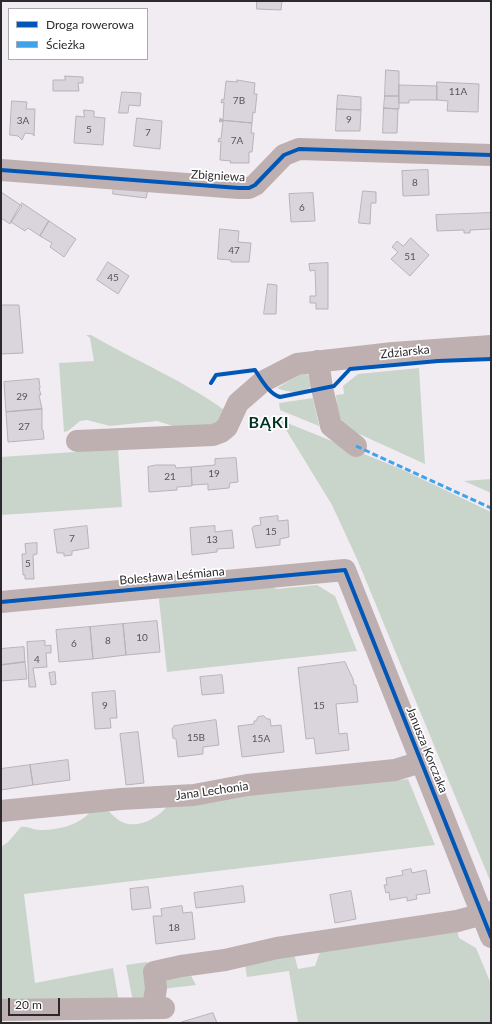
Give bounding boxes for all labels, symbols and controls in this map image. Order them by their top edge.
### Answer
legend [8,8,148,60]
text: Droga rowerowa [46,17,134,32]
text: Ścieżka [46,37,85,52]
house number: 11A [449,86,467,98]
house number: 7B [233,95,245,107]
house number: 9 [346,114,352,126]
house number: 3A [17,115,29,127]
house number: 5 [86,124,92,136]
house number: 7 [145,127,151,139]
house number: 7A [231,135,243,147]
street label: Zbigniewa [191,167,245,185]
house number: 8 [412,177,418,189]
house number: 6 [299,202,305,214]
house number: 47 [228,245,240,257]
house number: 51 [404,251,416,263]
house number: 45 [107,272,119,284]
street label: Zdziarska [380,342,430,362]
house number: 29 [16,391,28,403]
district label: BĄKI [248,413,290,433]
house number: 27 [18,421,30,433]
house number: 19 [208,468,220,480]
house number: 21 [164,471,176,483]
house number: 15 [265,526,277,538]
house number: 7 [69,533,75,545]
house number: 13 [206,534,218,546]
house number: 5 [25,558,31,570]
street label: Bolesława Leśmiana [119,564,225,588]
house number: 10 [136,632,148,644]
house number: 8 [105,635,111,647]
house number: 6 [71,638,77,650]
house number: 4 [34,654,40,666]
house number: 9 [102,700,108,712]
house number: 15 [313,700,325,712]
street label: Janusza Korczaka [403,705,451,795]
house number: 15B [187,732,205,744]
house number: 15A [252,733,270,745]
street label: Jana Lechonia [175,779,249,803]
house number: 18 [168,922,180,934]
scale bar [10,990,62,1016]
text: 20 m [15,997,42,1012]

